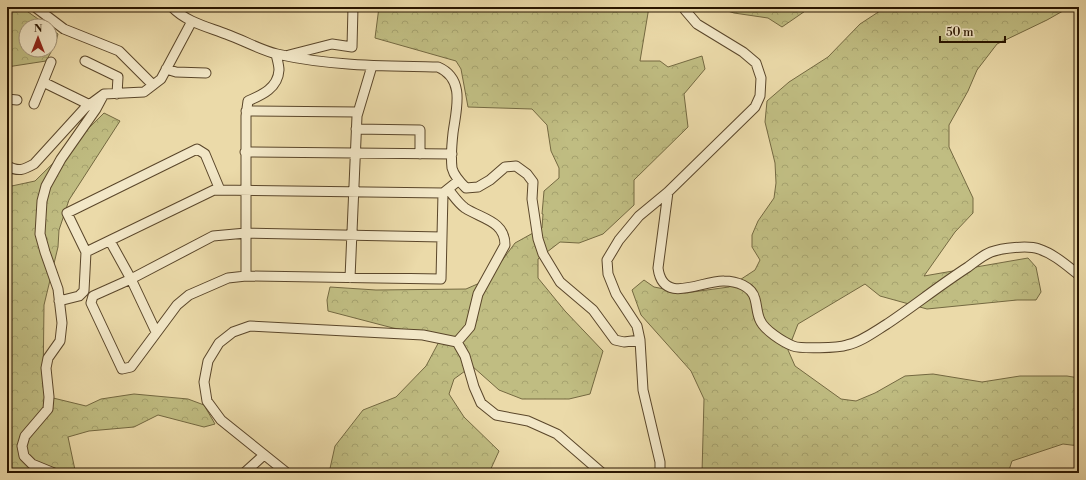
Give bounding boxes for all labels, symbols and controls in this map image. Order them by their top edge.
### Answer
north arrow [18,18,58,58]
scale bar [940,18,1005,44]
text: N [34,22,43,36]
text: 50 m [946,25,974,40]

